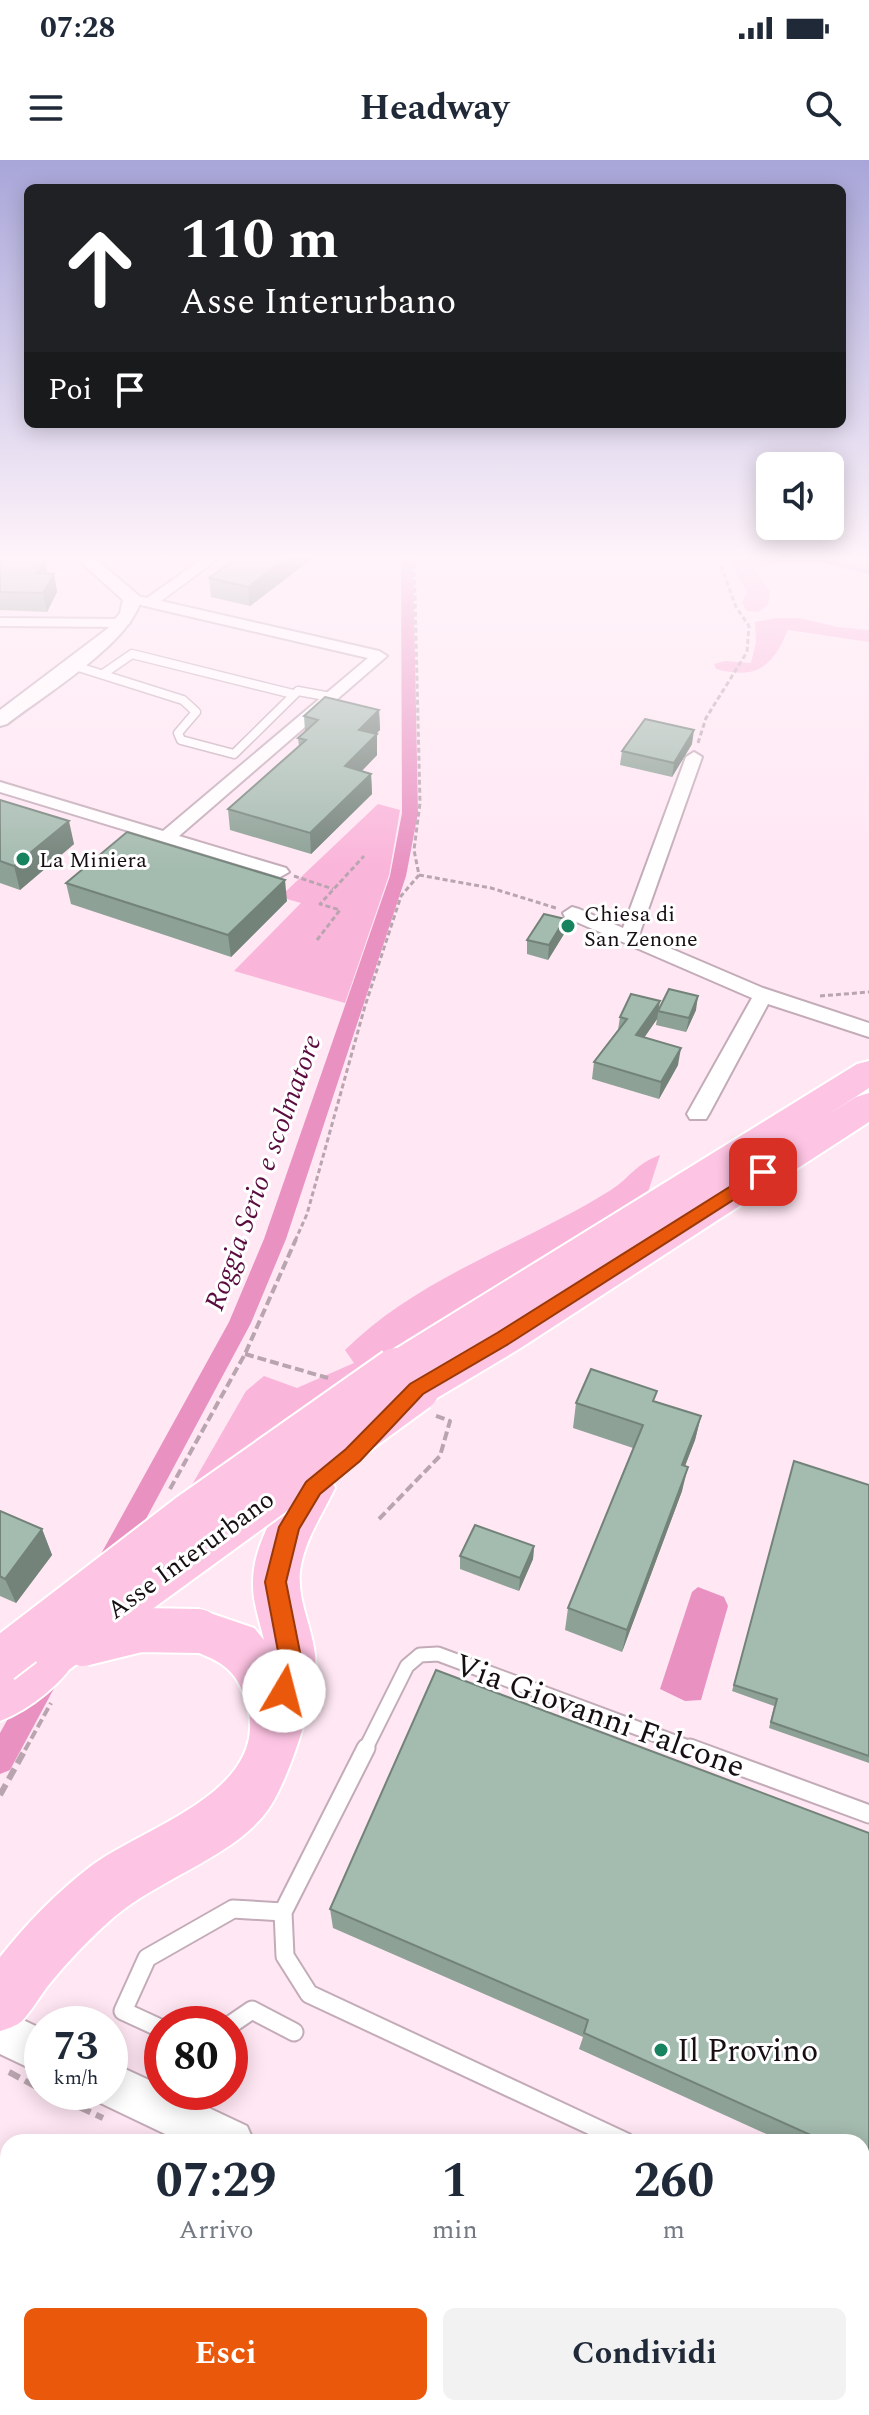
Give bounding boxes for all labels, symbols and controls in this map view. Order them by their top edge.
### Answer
text: 07:28 [40,5,115,51]
text: Headway [360,81,509,136]
icon: menu [24,86,68,130]
icon: search [801,86,845,130]
text: 110 m [180,198,339,283]
icon: ahead [48,216,152,320]
text: Asse Interurbano [180,275,456,330]
text: Poi [48,367,92,413]
icon: arrive [108,368,152,412]
map controls [756,452,844,540]
button: sound [756,452,844,540]
place label: La Miniera [39,844,147,877]
marker: La Miniera [14,850,32,868]
place label: Chiesa di San Zenone [584,898,698,956]
marker: Chiesa di San Zenone [559,917,577,935]
water label: Roggia Serio e scolmatore [193,1028,333,1317]
pin [729,1138,797,1206]
icon: arrive [741,1150,785,1194]
street label: Asse Interurbano [98,1480,283,1630]
street label: Via Giovanni Falcone [447,1641,752,1792]
position arrow [242,1649,326,1733]
speed limit sign: 80 [144,2006,248,2110]
text: 73 [54,2017,98,2078]
place label: Il Provino [677,2027,818,2076]
marker: Il Provino [652,2041,670,2059]
text: km/h [54,2063,99,2093]
text: 07:29 [156,2145,276,2218]
text: 1 [441,2145,468,2218]
text: 260 [633,2145,714,2218]
text: Arrivo [179,2210,253,2250]
text: min [432,2210,478,2250]
text: m [663,2210,685,2250]
button: Esci [24,2308,427,2400]
button: Condividi [443,2308,846,2400]

